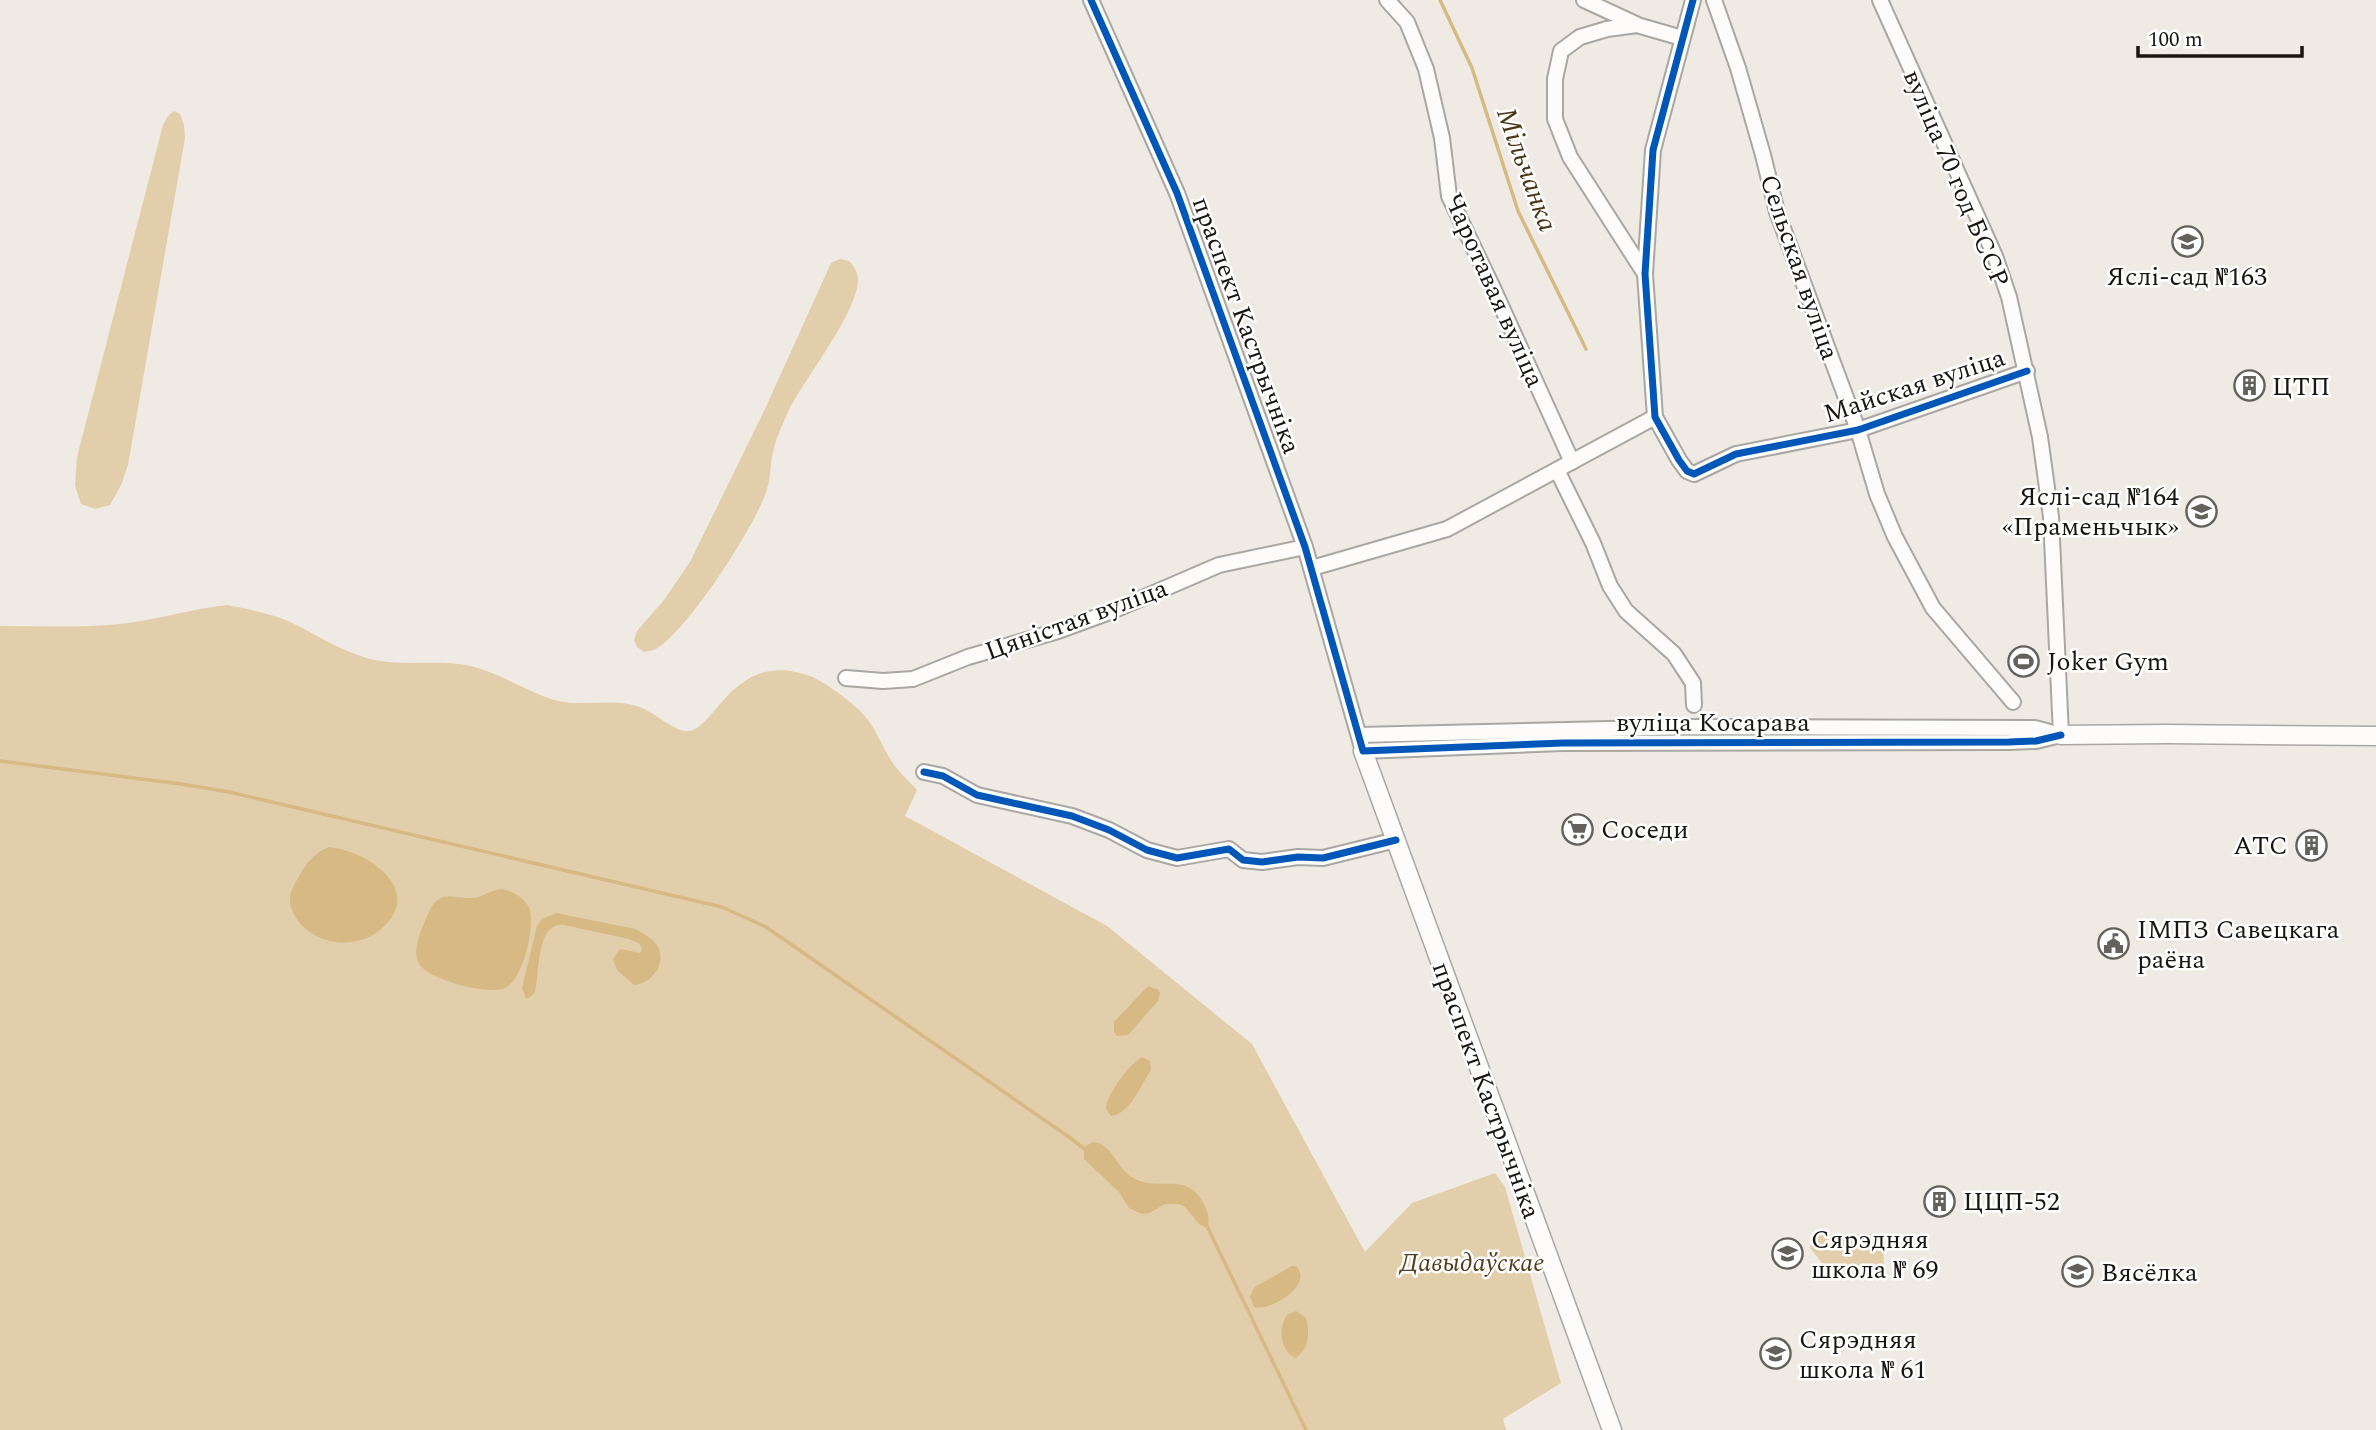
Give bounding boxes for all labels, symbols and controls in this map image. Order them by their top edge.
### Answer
scale bar [2138,14,2302,58]
text: 100 m [2148,24,2203,56]
street label: вуліца 70 год БССР [1892,63,2020,293]
water label: Мільчанка [1484,101,1569,238]
street label: Сельская вуліца [1749,169,1850,366]
street label: Чаротавая вуліца [1433,187,1555,394]
street label: праспект Кастрычніка [1181,191,1311,460]
school or university icon: Яслі-сад №163 [2170,224,2204,258]
place label: Яслі-сад №163 [2107,257,2267,297]
street label: Майская вуліца [1818,338,2011,434]
place label: ЦТП [2272,367,2330,407]
building icon: ЦТП [2232,369,2266,403]
place label: Яслі-сад №164 «Праменьчык» [2002,477,2179,547]
school or university icon: Яслі-сад №164 «Праменьчык» [2185,494,2219,528]
street label: Цяністая вуліца [979,568,1174,672]
place label: Joker Gym [2047,642,2169,682]
sports icon: Joker Gym [2007,644,2041,678]
street label: вуліца Косарава [1616,703,1810,743]
place label: Соседи [1601,810,1689,850]
supermarket icon: Соседи [1561,812,1595,846]
place label: АТС [2233,826,2288,866]
building icon: АТС [2294,828,2328,862]
place label: ІМПЗ Савецкага раёна [2137,910,2340,980]
public building icon: ІМПЗ Савецкага раёна [2097,927,2131,961]
street label: праспект Кастрычніка [1421,956,1551,1225]
place label: ЦЦП-52 [1963,1182,2060,1222]
building icon: ЦЦП-52 [1923,1184,1957,1218]
place label: Сярэдняя школа № 69 [1811,1220,1939,1290]
school or university icon: Сярэдняя школа № 69 [1771,1237,1805,1271]
park label: Давыдаўскае [1399,1243,1544,1283]
place label: Вясёлка [2101,1253,2198,1293]
school or university icon: Вясёлка [2061,1255,2095,1289]
place label: Сярэдняя школа № 61 [1799,1320,1927,1390]
school or university icon: Сярэдняя школа № 61 [1759,1337,1793,1371]

